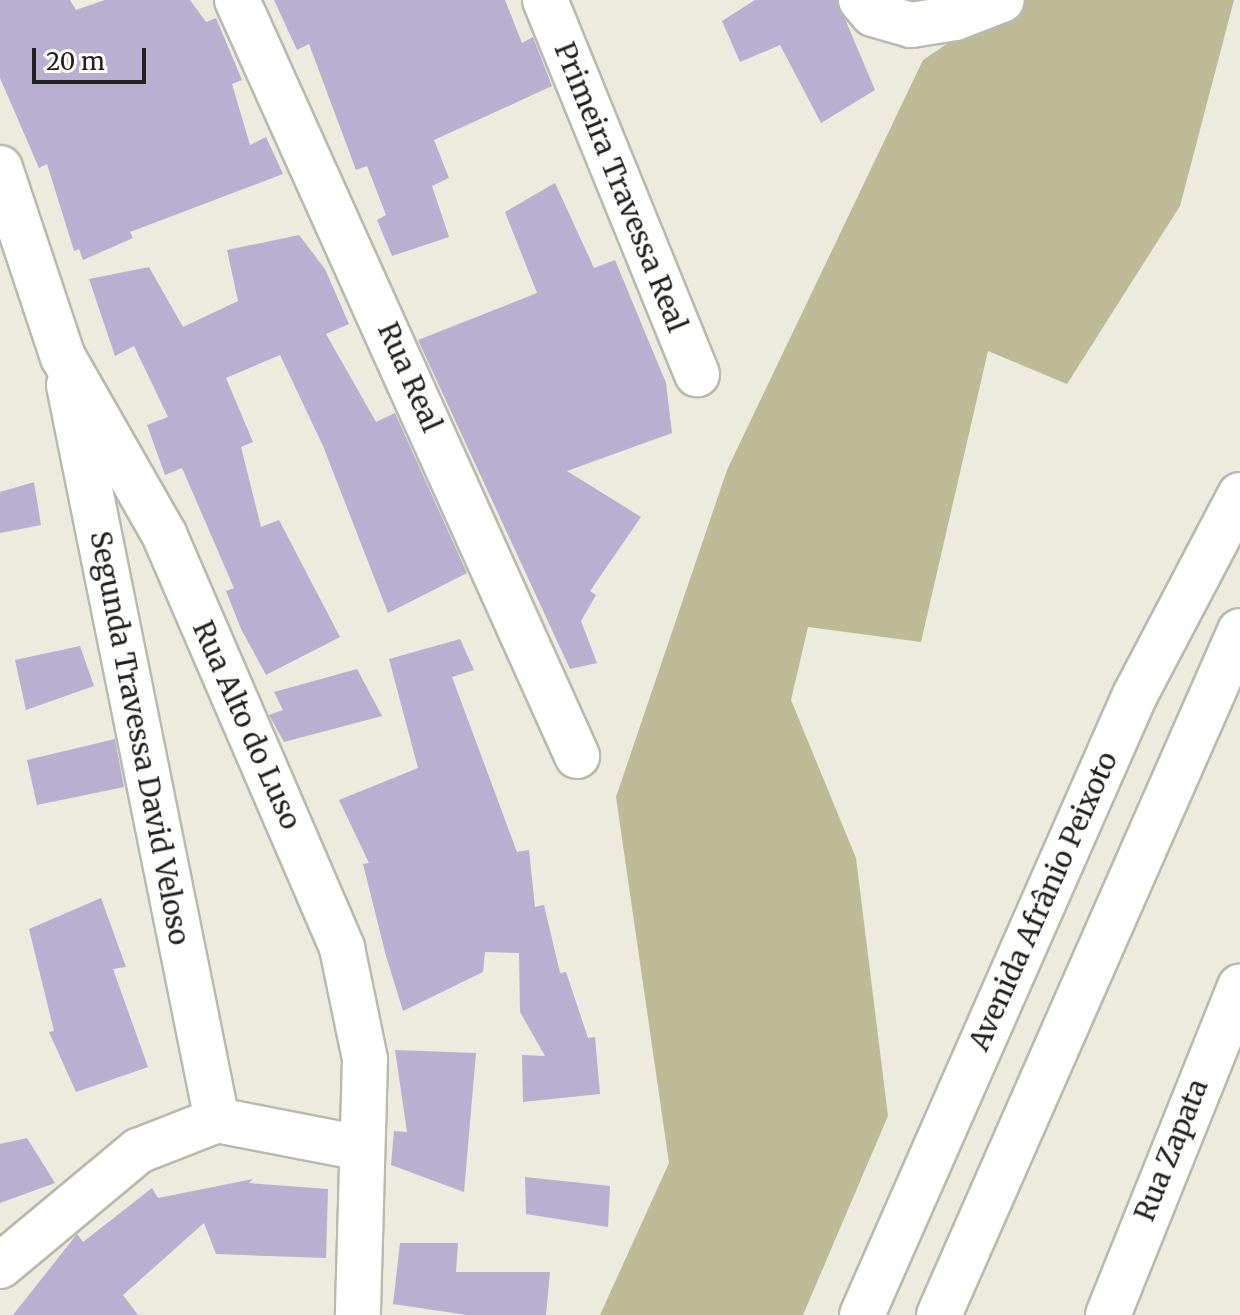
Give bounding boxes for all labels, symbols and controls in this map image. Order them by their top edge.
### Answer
scale bar [36,32,150,82]
street label: Primeira Travessa Real [548,37,694,337]
text: 20 m [46,46,105,77]
street label: Rua Real [371,317,449,437]
street label: Segunda Travessa David Veloso [83,528,197,948]
street label: Rua Alto do Luso [186,616,308,834]
street label: Avenida Afrânio Peixoto [962,746,1124,1056]
street label: Rua Zapata [1127,1074,1215,1226]

